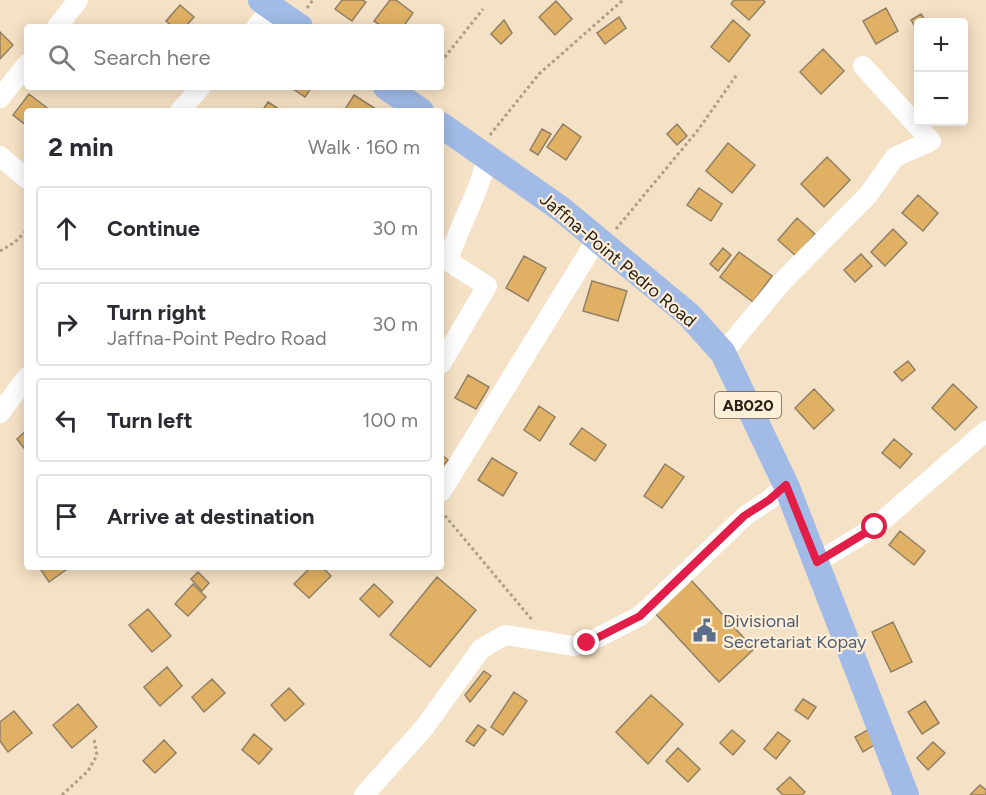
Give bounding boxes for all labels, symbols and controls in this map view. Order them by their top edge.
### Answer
map controls [914,18,968,126]
button: + [914,18,968,72]
search box [24,24,444,90]
icon: search [45,41,78,74]
text: Search here [93,44,211,71]
button: − [914,72,968,126]
text: 2 min [48,131,114,163]
text: Walk · 160 m [308,135,420,159]
street label: Jaffna-Point Pedro Road [535,188,701,332]
icon: ahead [50,212,83,245]
text: Continue [107,215,200,242]
text: 30 m [372,216,418,240]
text: Turn right [107,299,206,326]
icon: right [50,308,83,341]
text: 30 m [372,312,418,336]
text: Jaffna-Point Pedro Road [107,326,327,350]
road number: AB020 [715,392,781,418]
icon: left [50,404,83,437]
text: Turn left [107,407,193,434]
text: 100 m [362,408,418,432]
icon: arrive [50,500,83,533]
text: Arrive at destination [107,503,315,530]
route start [861,513,887,539]
place label: Divisional Secretariat Kopay [723,610,867,653]
public building icon: Divisional Secretariat Kopay [692,618,718,644]
route end [573,629,599,655]

